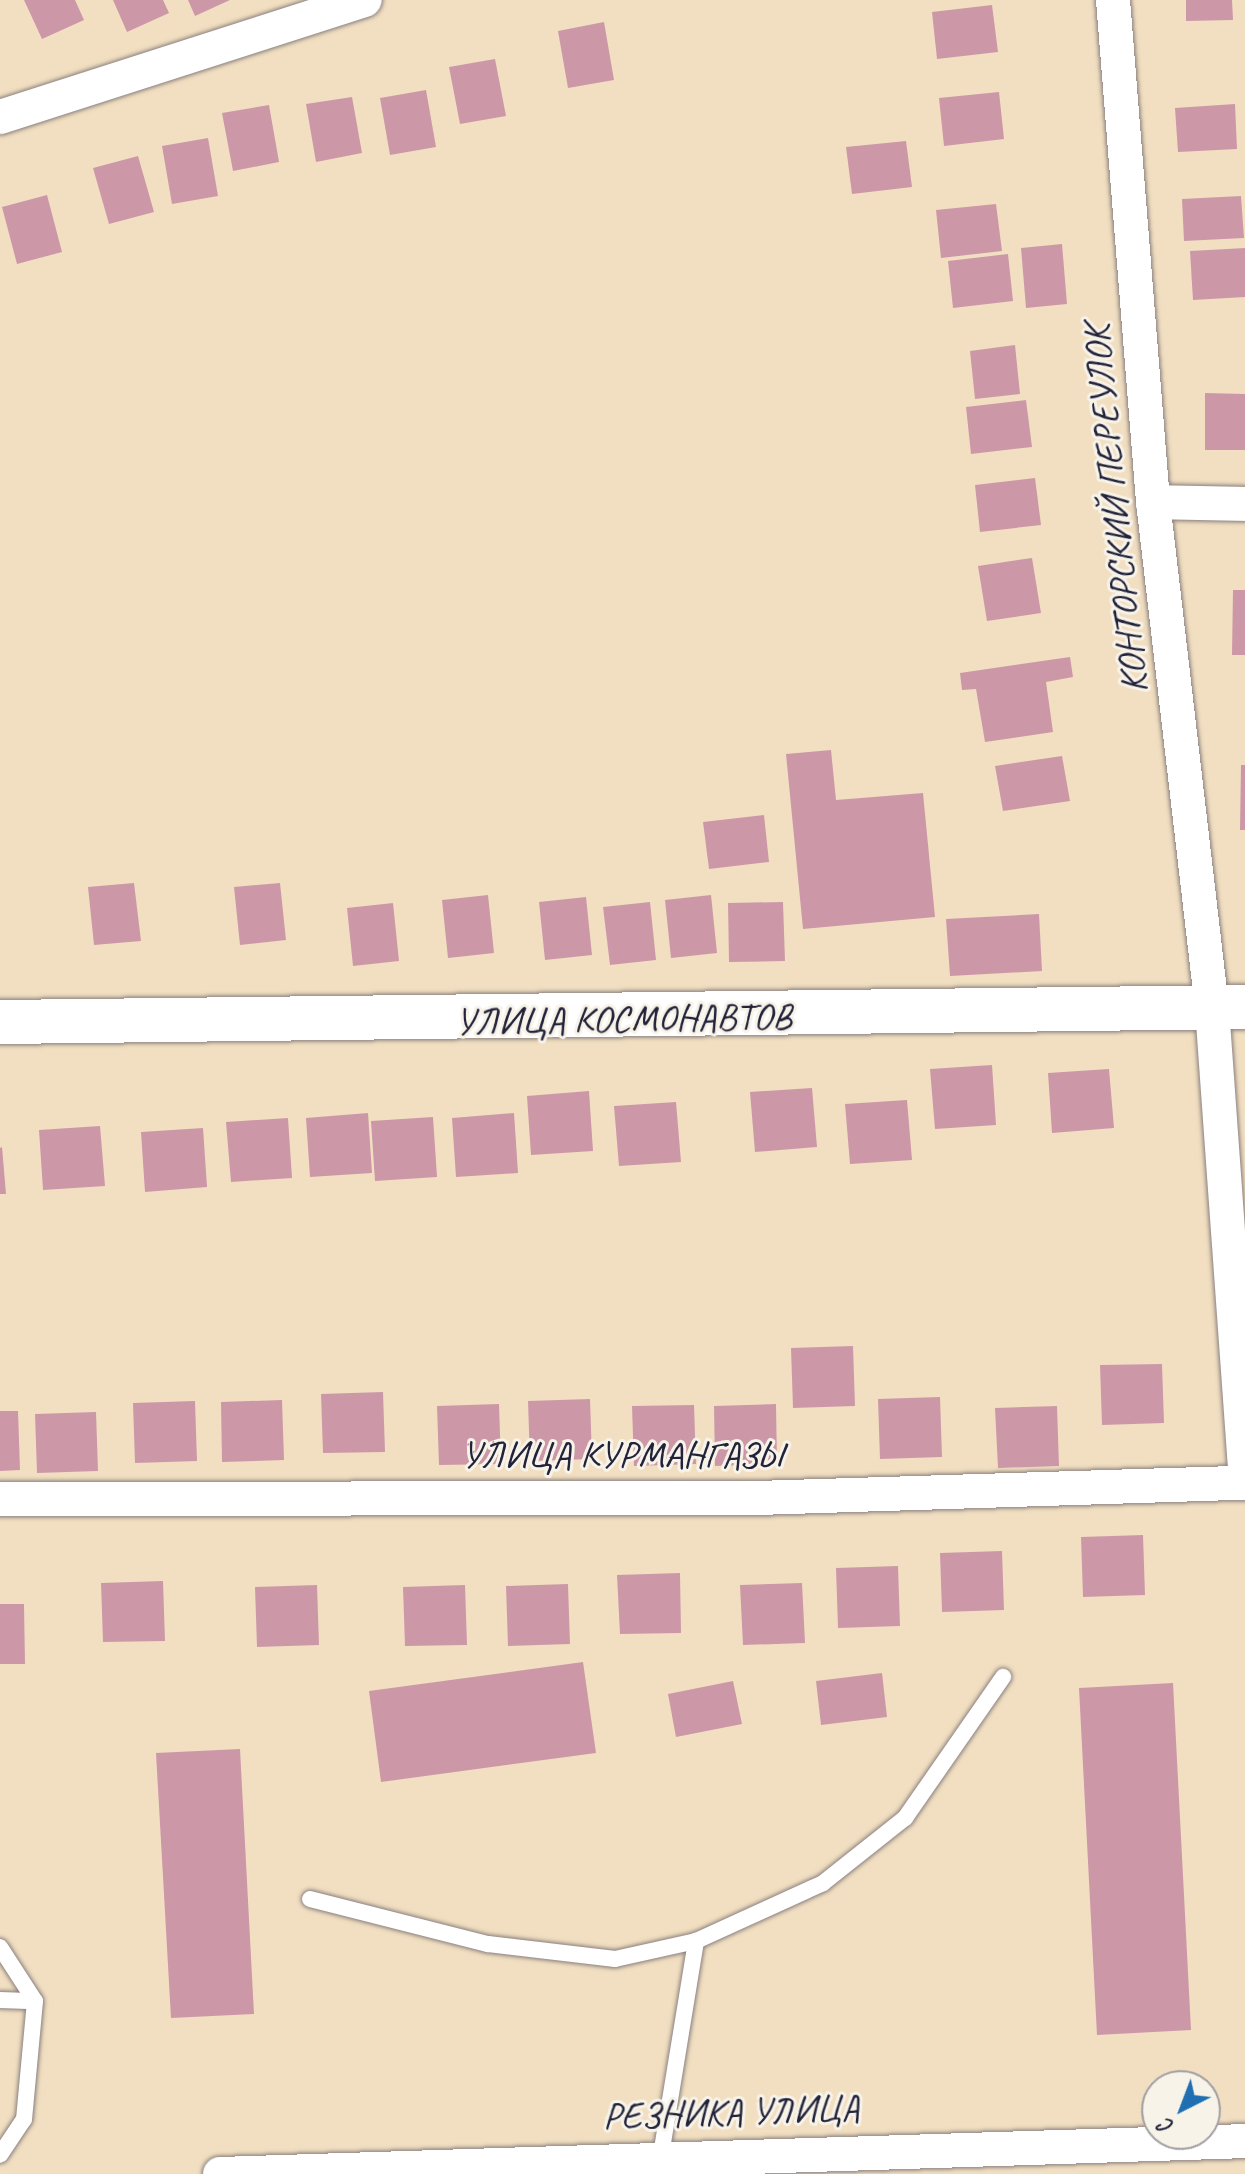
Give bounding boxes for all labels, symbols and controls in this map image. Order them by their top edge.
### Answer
street label: КОНТОРСКИЙ ПЕРЕУЛОК [1073,322,1157,696]
street label: УЛИЦА КОСМОНАВТОВ [455,993,791,1045]
street label: УЛИЦА КУРМАНГАЗЫ [459,1432,785,1478]
north arrow [1141,2070,1221,2150]
street label: РЕЗНИКА УЛИЦА [601,2085,861,2139]
text: С [1153,2112,1180,2140]

